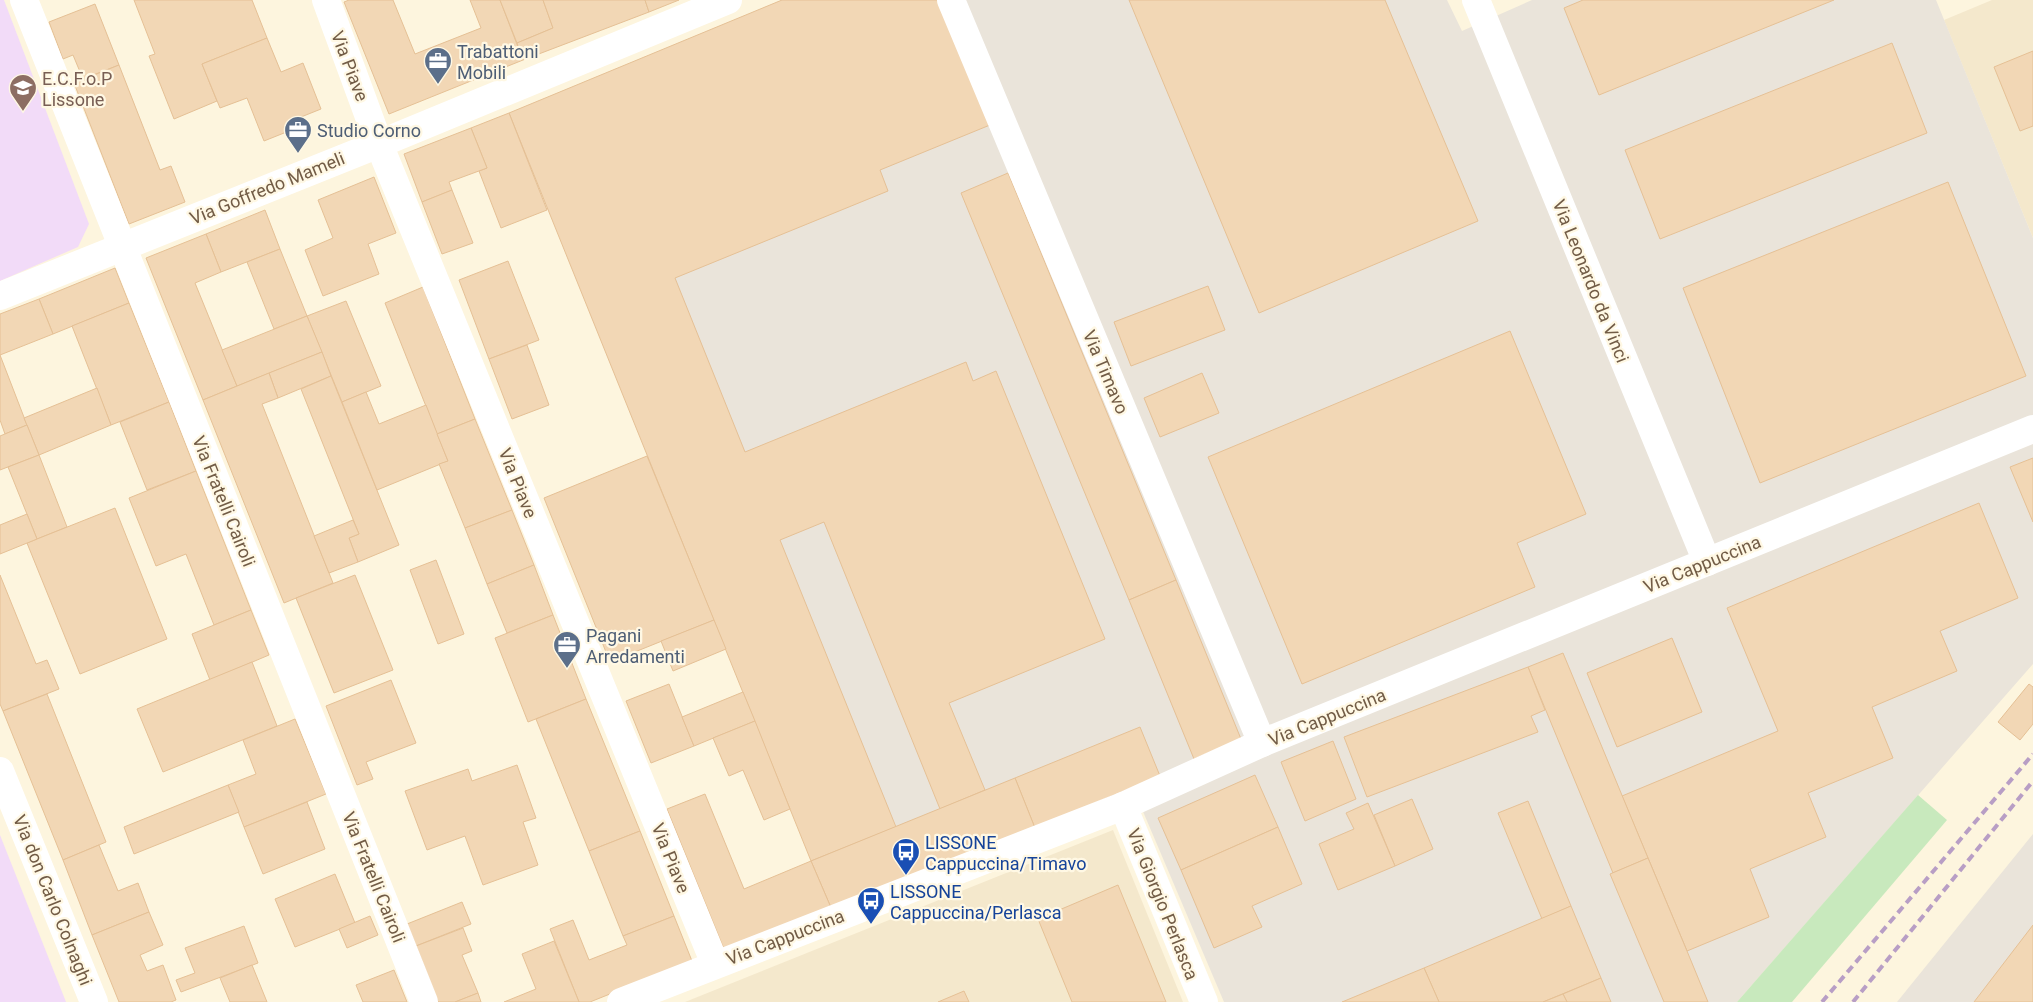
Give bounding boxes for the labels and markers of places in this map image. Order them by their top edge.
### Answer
place label: Trabattoni Mobili [457,41,539,83]
office icon: Trabattoni Mobili [423,46,453,85]
place label: E.C.F.o.P Lissone [42,68,112,110]
school or university icon: E.C.F.o.P Lissone [8,73,38,112]
office icon: Studio Corno [283,115,313,154]
place label: Studio Corno [317,120,421,141]
place label: Pagani Arredamenti [586,625,685,667]
office icon: Pagani Arredamenti [552,630,582,669]
place label: LISSONE Cappuccina/Timavo [925,832,1086,874]
bus stop icon: LISSONE Cappuccina/Timavo [891,837,921,876]
place label: LISSONE Cappuccina/Perlasca [890,881,1062,923]
bus stop icon: LISSONE Cappuccina/Perlasca [856,886,886,925]

